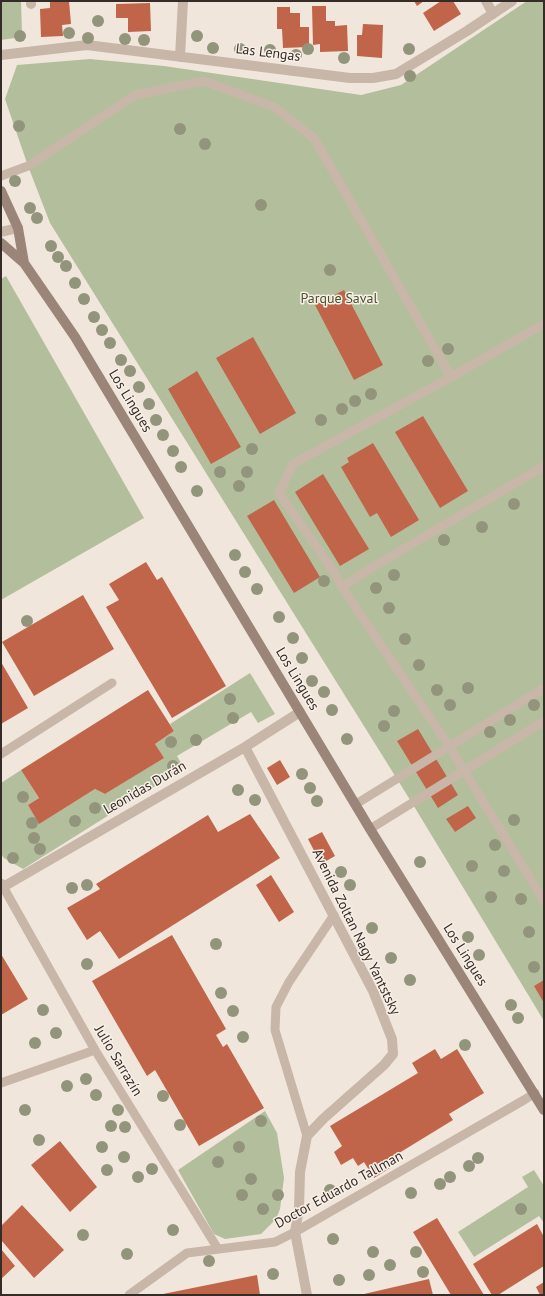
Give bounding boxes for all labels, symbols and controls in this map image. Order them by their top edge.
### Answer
street label: Las Lengas [235,41,301,65]
park label: Parque Saval [300,291,378,307]
street label: Los Lingues [105,367,155,435]
street label: Los Lingues [272,645,322,713]
street label: Leonidas Durán [101,758,189,818]
street label: Avenida Zoltan Nagy Yantstsky [308,846,404,1018]
street label: Los Lingues [439,921,491,989]
street label: Julio Sarrazín [90,1023,146,1099]
street label: Doctor Eduardo Tallman [272,1148,406,1232]

